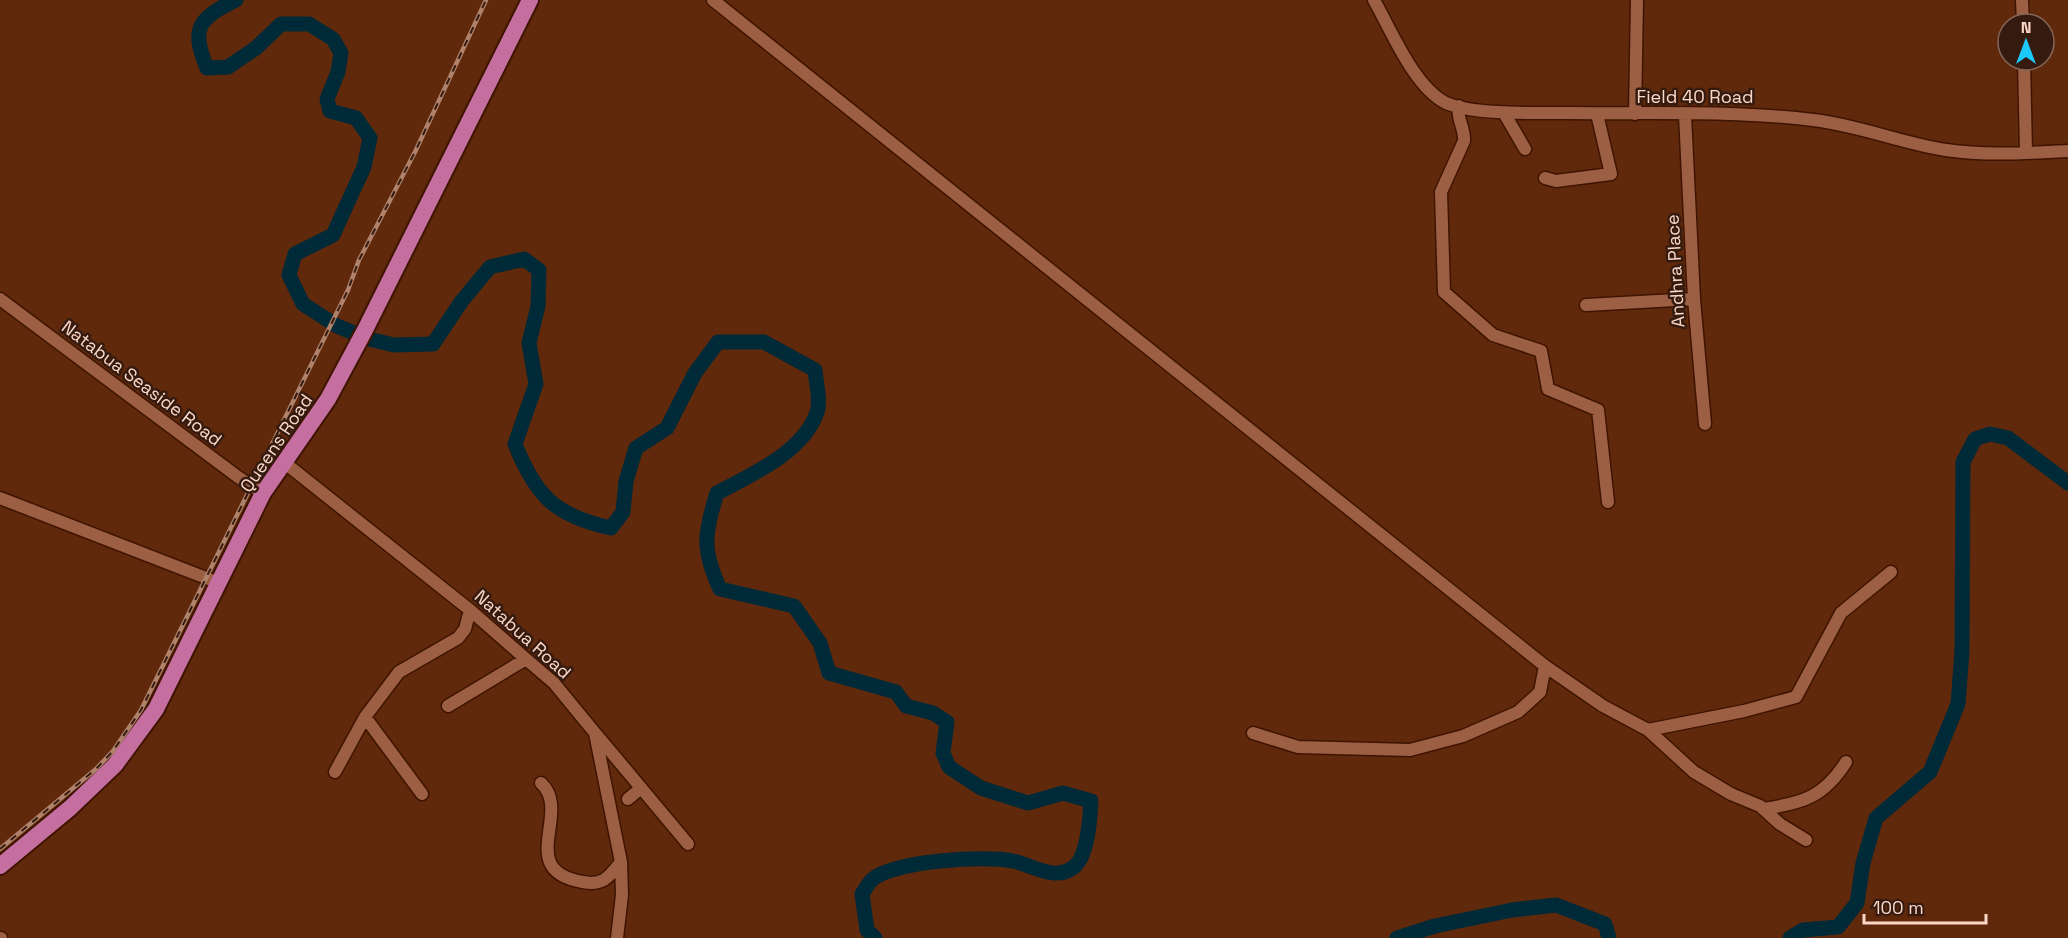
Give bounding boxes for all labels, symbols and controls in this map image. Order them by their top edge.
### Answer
north arrow [1996,12,2056,72]
text: N [2021,17,2031,38]
street label: Field 40 Road [1636,85,1754,108]
street label: Andhra Place [1661,214,1689,328]
street label: Natabua Seaside Road [57,315,227,451]
street label: Queens Road [235,389,317,497]
street label: Natabua Road [470,585,576,683]
scale bar [1864,887,1986,925]
text: 100 m [1873,896,1924,919]

